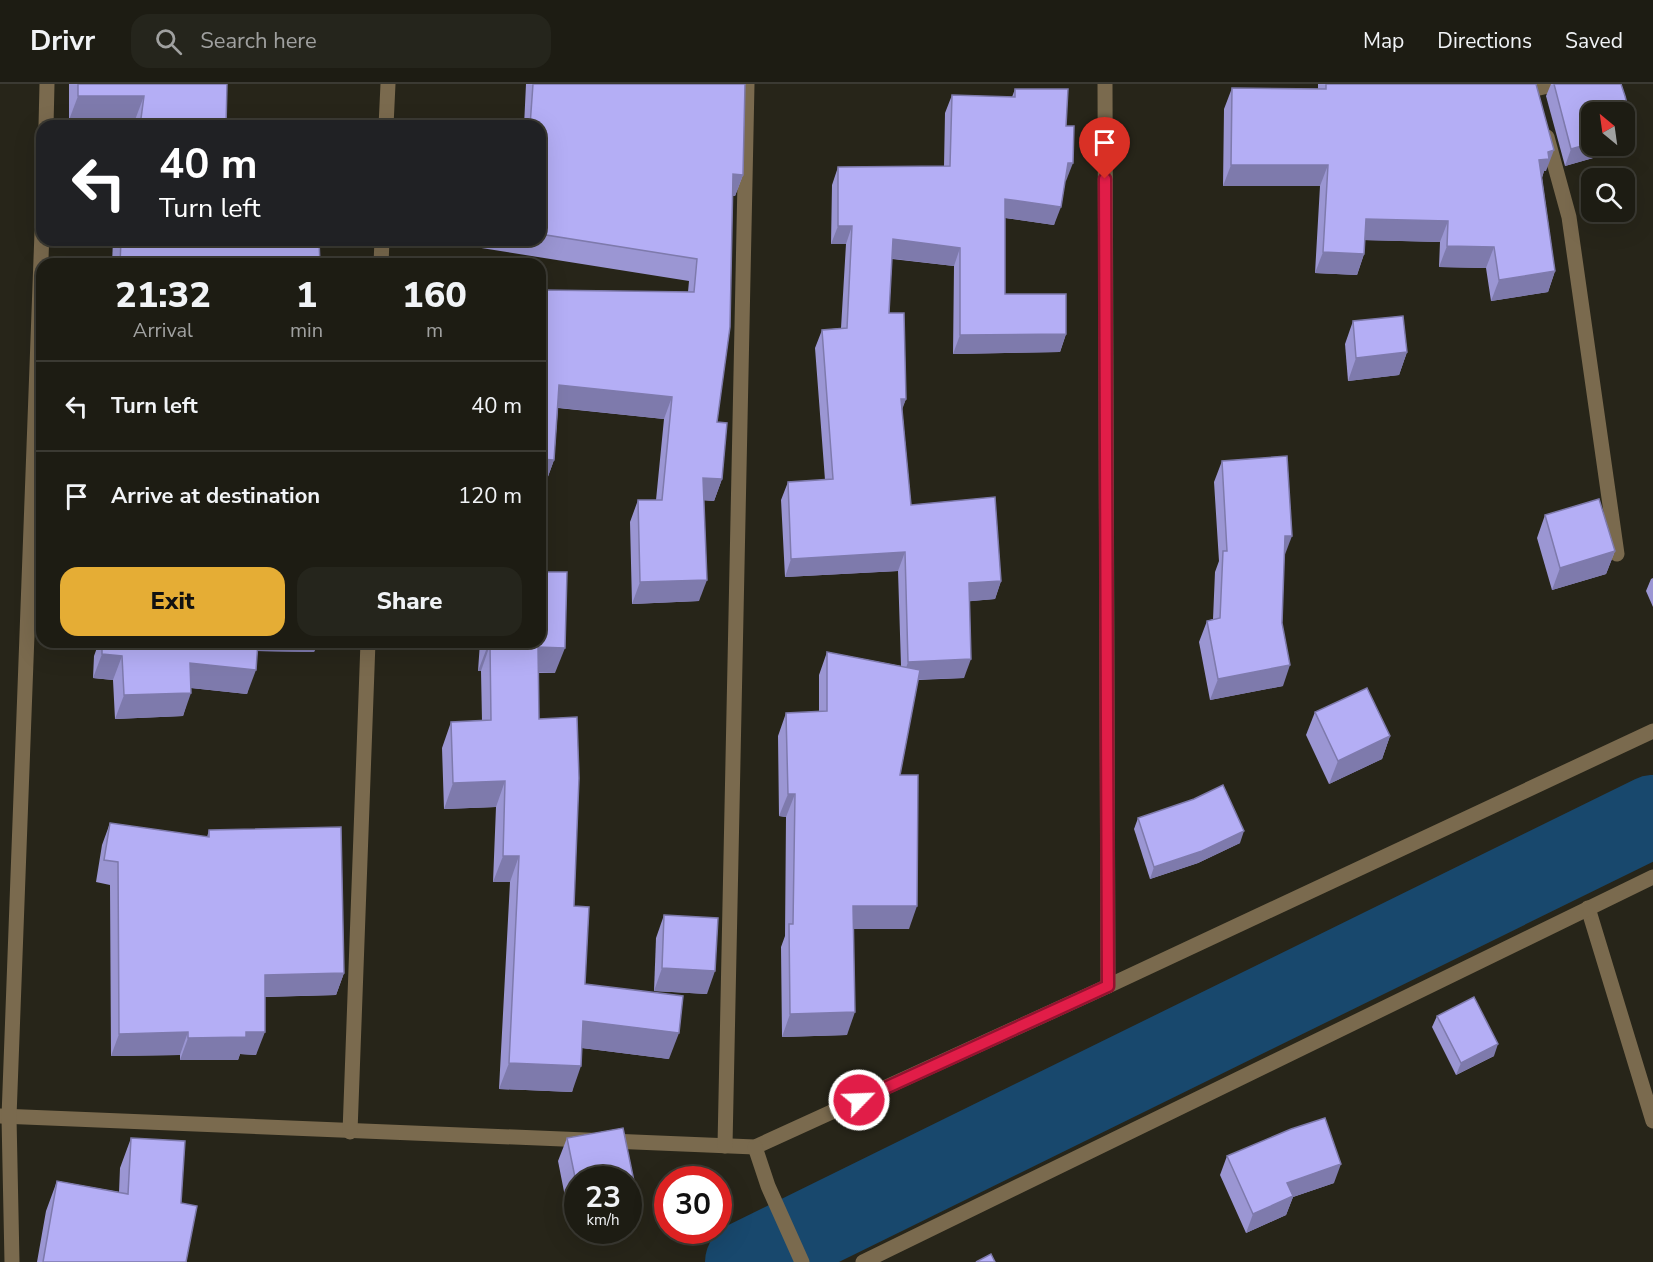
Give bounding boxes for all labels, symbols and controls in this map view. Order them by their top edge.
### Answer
search box [131,14,551,68]
text: Drivr [30,22,95,60]
icon: search [152,25,185,58]
text: Search here [200,26,317,56]
text: Map [1363,27,1404,55]
text: Directions [1437,27,1532,55]
text: Saved [1565,27,1623,55]
north arrow [1581,102,1635,156]
map controls [1581,102,1635,222]
pin [1079,117,1130,179]
icon: arrive [1088,126,1121,159]
text: 40 m [159,136,258,193]
icon: left [60,144,138,222]
button: search [1581,168,1635,222]
text: Turn left [159,190,260,227]
text: 21:32 [115,271,211,320]
text: 1 [296,271,317,320]
text: 160 [402,271,467,320]
text: Arrival [133,317,193,344]
text: min [290,317,323,344]
text: m [426,317,443,344]
icon: left [60,390,93,423]
text: Turn left [111,391,198,421]
text: 40 m [471,391,522,421]
icon: arrive [60,480,93,513]
text: Arrive at destination [111,481,320,511]
text: 120 m [458,481,522,511]
button: Exit [60,567,285,636]
button: Share [297,567,522,636]
position arrow [827,1068,891,1132]
speed limit sign: 30 [654,1166,732,1244]
text: 23 [585,1177,621,1218]
text: km/h [586,1210,620,1230]

